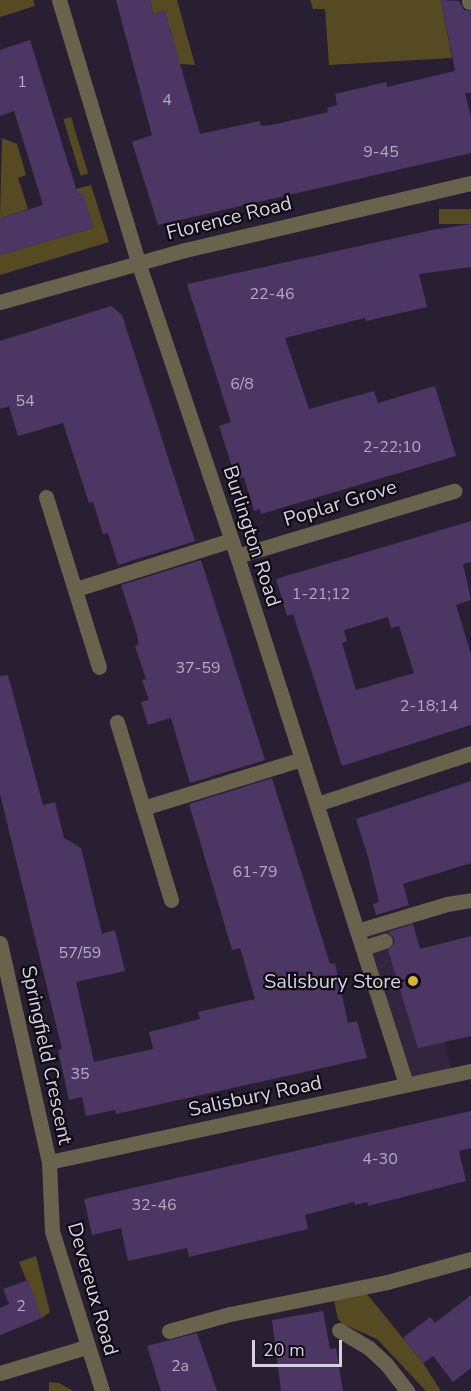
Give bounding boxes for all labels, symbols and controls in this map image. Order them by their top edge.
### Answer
house number: 1 [17,72,27,92]
house number: 4 [162,90,172,110]
house number: 9-45 [363,142,399,162]
street label: Florence Road [164,191,294,245]
house number: 22-46 [249,284,295,304]
house number: 6/8 [230,374,254,394]
house number: 54 [15,391,35,411]
house number: 2-22;10 [363,437,421,457]
street label: Burlington Road [218,463,286,609]
street label: Poplar Grove [280,474,400,532]
house number: 1-21;12 [292,584,350,604]
house number: 37-59 [175,658,221,678]
house number: 2-18;14 [400,696,458,716]
house number: 61-79 [232,862,278,882]
house number: 57/59 [59,943,101,963]
street label: Springfield Crescent [16,963,78,1147]
place label: Salisbury Store [264,969,401,993]
marker: Salisbury Store [406,974,420,988]
house number: 35 [70,1064,90,1084]
street label: Salisbury Road [186,1070,324,1122]
house number: 4-30 [362,1149,398,1169]
house number: 32-46 [131,1195,177,1215]
street label: Devereux Road [63,1220,123,1358]
house number: 2 [16,1296,26,1316]
scale bar [255,1328,345,1366]
text: 20 m [263,1338,305,1362]
house number: 2a [171,1356,189,1376]

